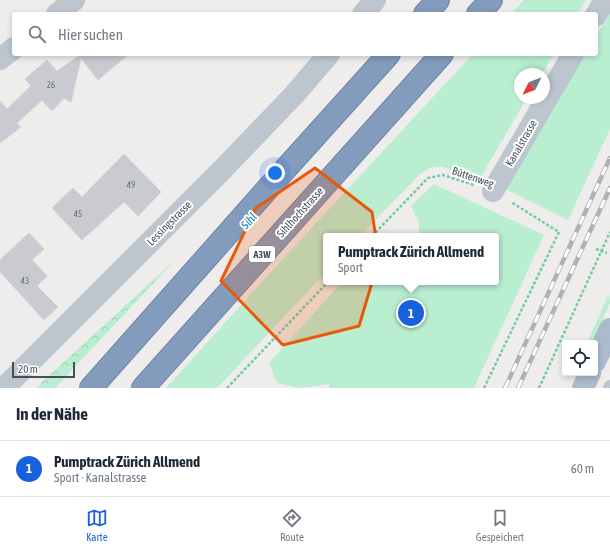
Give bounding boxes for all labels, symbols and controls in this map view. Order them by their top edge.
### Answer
search box [12,12,598,56]
icon: search [26,23,48,45]
text: Hier suchen [58,26,123,43]
north arrow [514,68,550,104]
house number: 26 [47,80,55,90]
street label: Kanalstrasse [503,118,539,168]
your location [265,163,285,183]
street label: Büttenweg [451,164,496,190]
house number: 49 [127,180,135,190]
street label: Sihlhochstrasse [274,184,326,240]
street label: Lessingstrasse [144,198,194,248]
house number: 45 [74,209,82,219]
water label: Sihl [238,210,260,233]
popup [323,233,499,285]
text: Pumptrack Zürich Allmend [338,243,484,260]
road number: A3W [249,246,275,262]
text: Sport [338,260,363,275]
house number: 43 [21,276,29,286]
pin: 1 [398,298,424,328]
map controls [562,340,598,376]
button: locate [562,340,598,376]
scale bar [12,360,75,379]
text: 20 m [18,363,38,375]
text: In der Nähe [16,404,88,424]
text: Pumptrack Zürich Allmend [54,453,200,470]
text: 1 [26,461,32,476]
text: 60 m [571,461,594,476]
text: Sport · Kanalstrasse [54,470,147,485]
tab: Karte [86,507,108,543]
tab: Route [280,507,304,543]
tab: Gespeichert [476,507,524,543]

